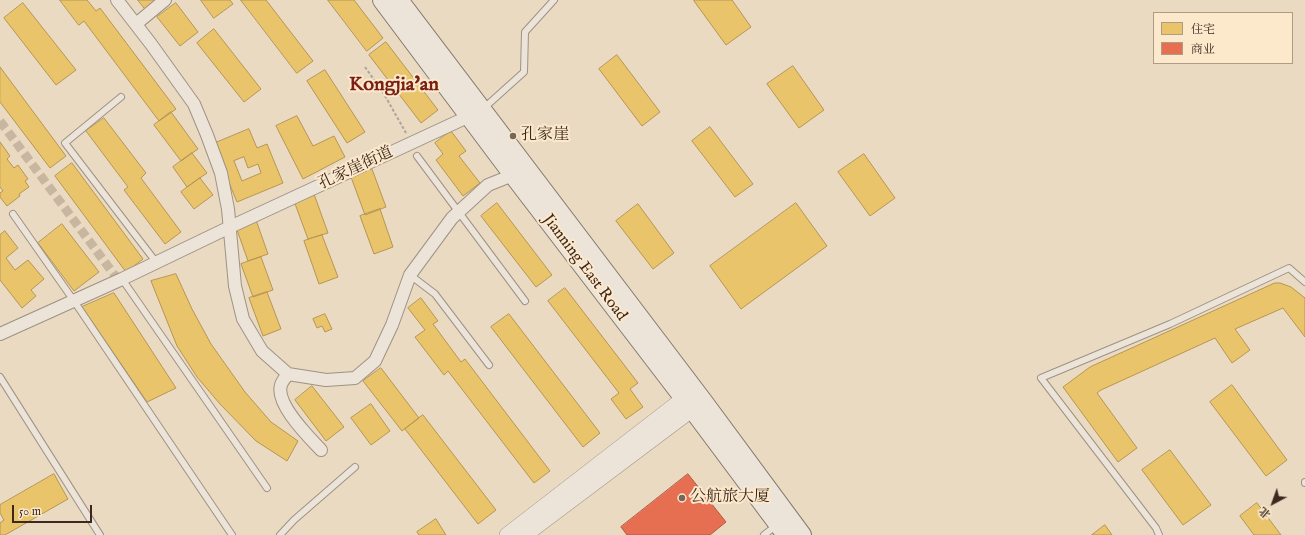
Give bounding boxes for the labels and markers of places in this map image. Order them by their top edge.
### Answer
place label: 孔家崖 [521,126,569,146]
marker: 孔家崖 [508,131,518,141]
place label: 公航旅大厦 [690,488,770,508]
marker: 公航旅大厦 [677,493,687,503]

